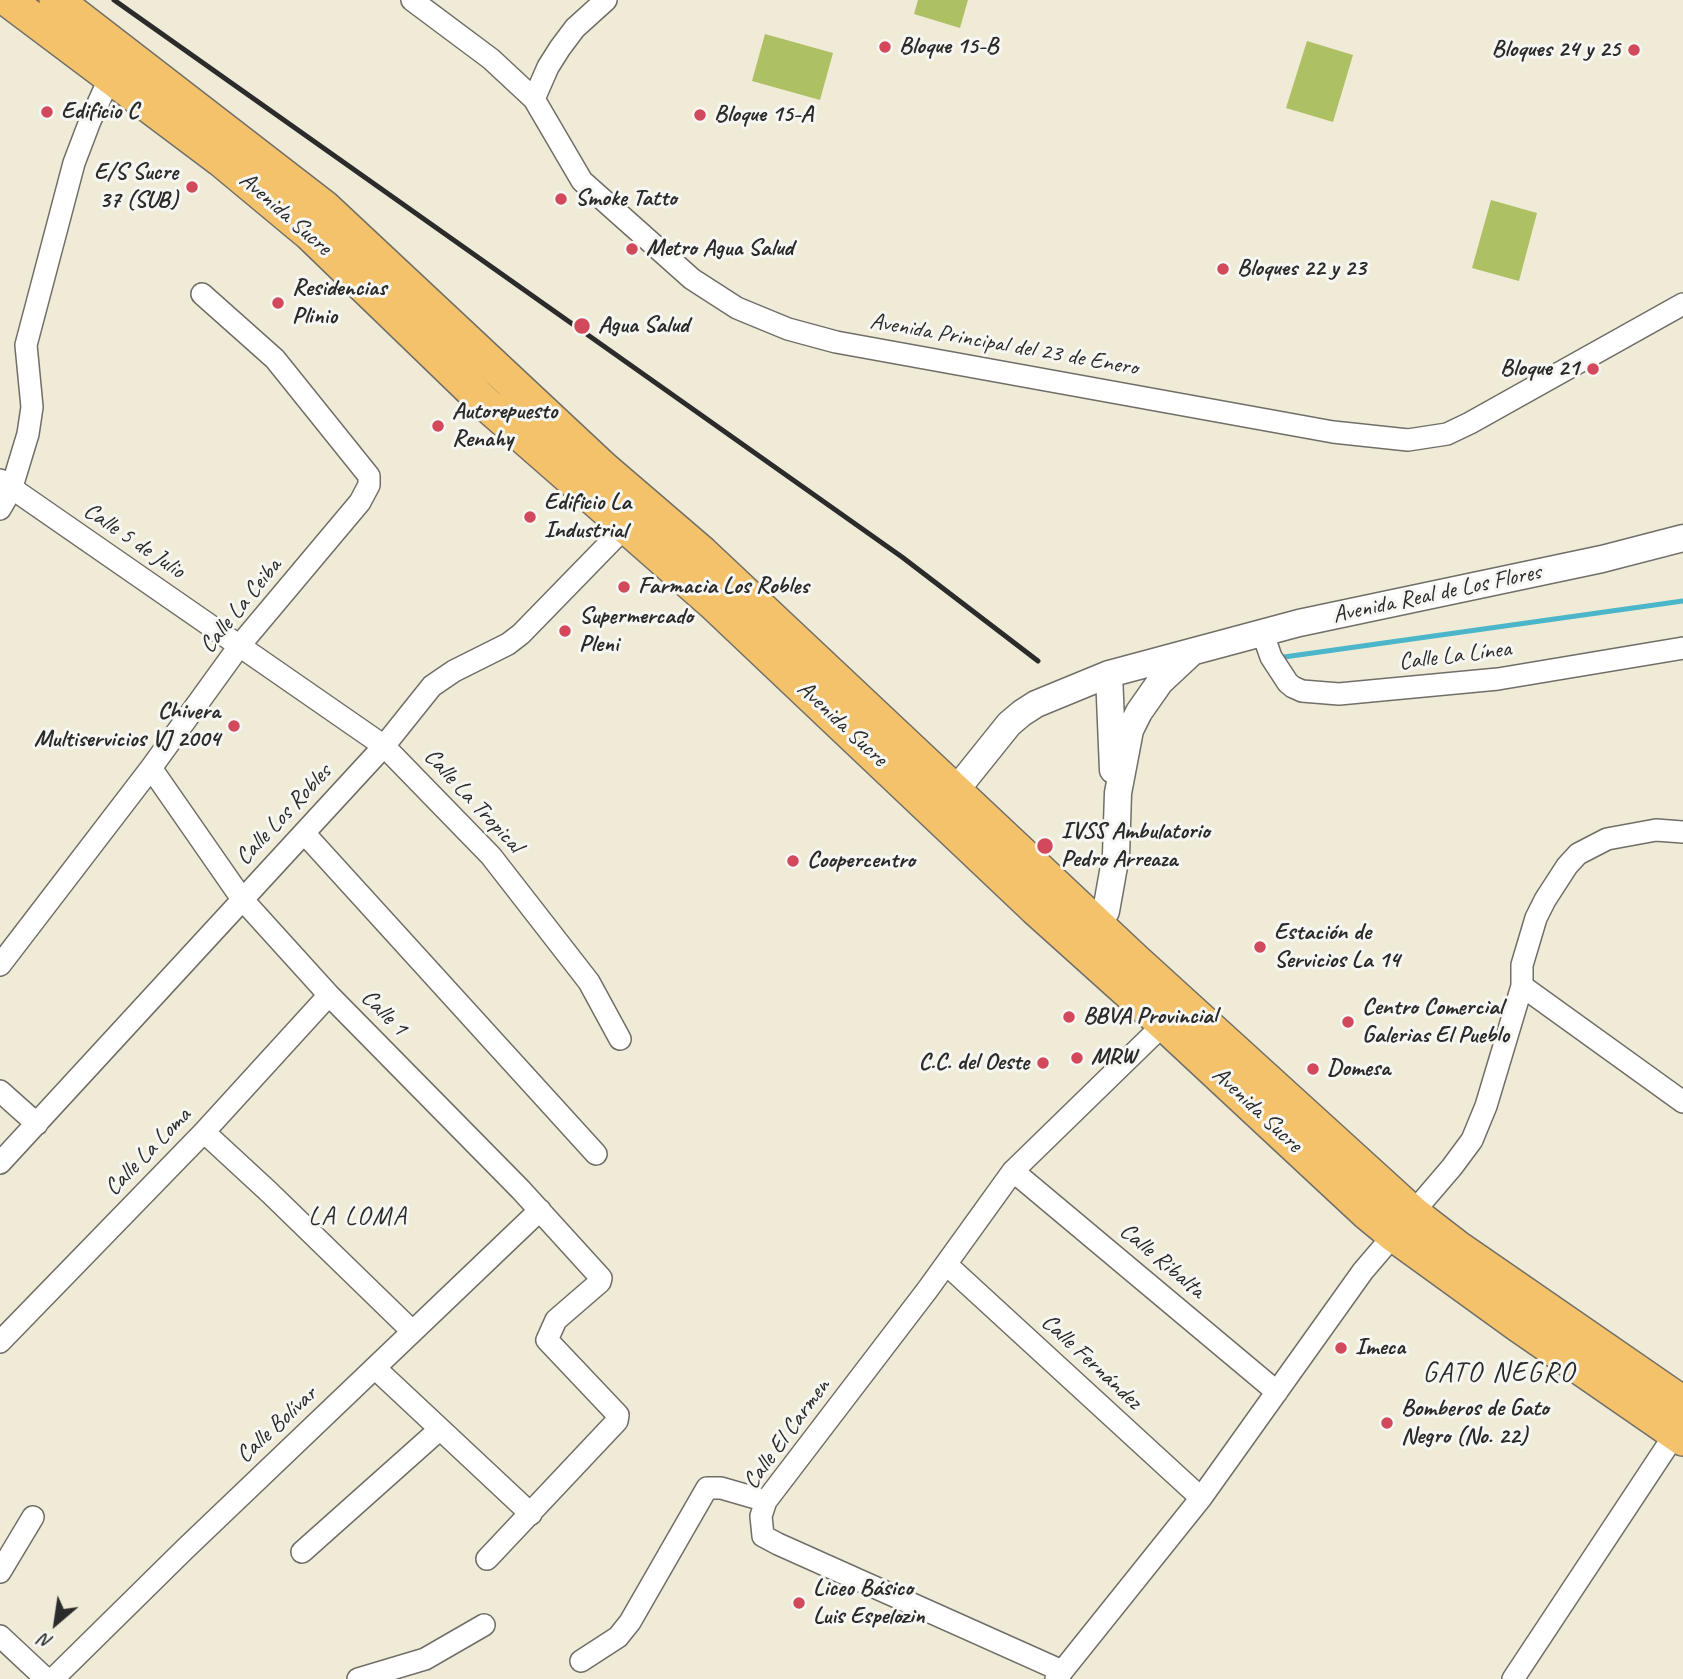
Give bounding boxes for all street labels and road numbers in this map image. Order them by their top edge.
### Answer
street label: Avenida Sucre [233,166,337,262]
street label: Avenida Principal del 23 de Enero [868,307,1140,383]
street label: Calle 5 de Julio [78,497,190,585]
street label: Calle La Ceiba [194,553,288,659]
street label: Avenida Real de Los Flores [1330,558,1544,630]
street label: Calle La Línea [1397,635,1513,677]
street label: Avenida Sucre [791,675,893,773]
street label: Calle La Tropical [417,743,529,859]
street label: Calle Los Robles [230,758,338,872]
street label: Calle 1 [355,984,413,1042]
street label: Avenida Sucre [1206,1061,1308,1159]
street label: Calle La Loma [99,1102,197,1202]
street label: Calle Ribalta [1113,1217,1211,1305]
street label: Calle Fernández [1035,1308,1147,1416]
street label: Calle El Carmen [737,1373,837,1495]
street label: Calle Bolívar [231,1380,323,1470]

